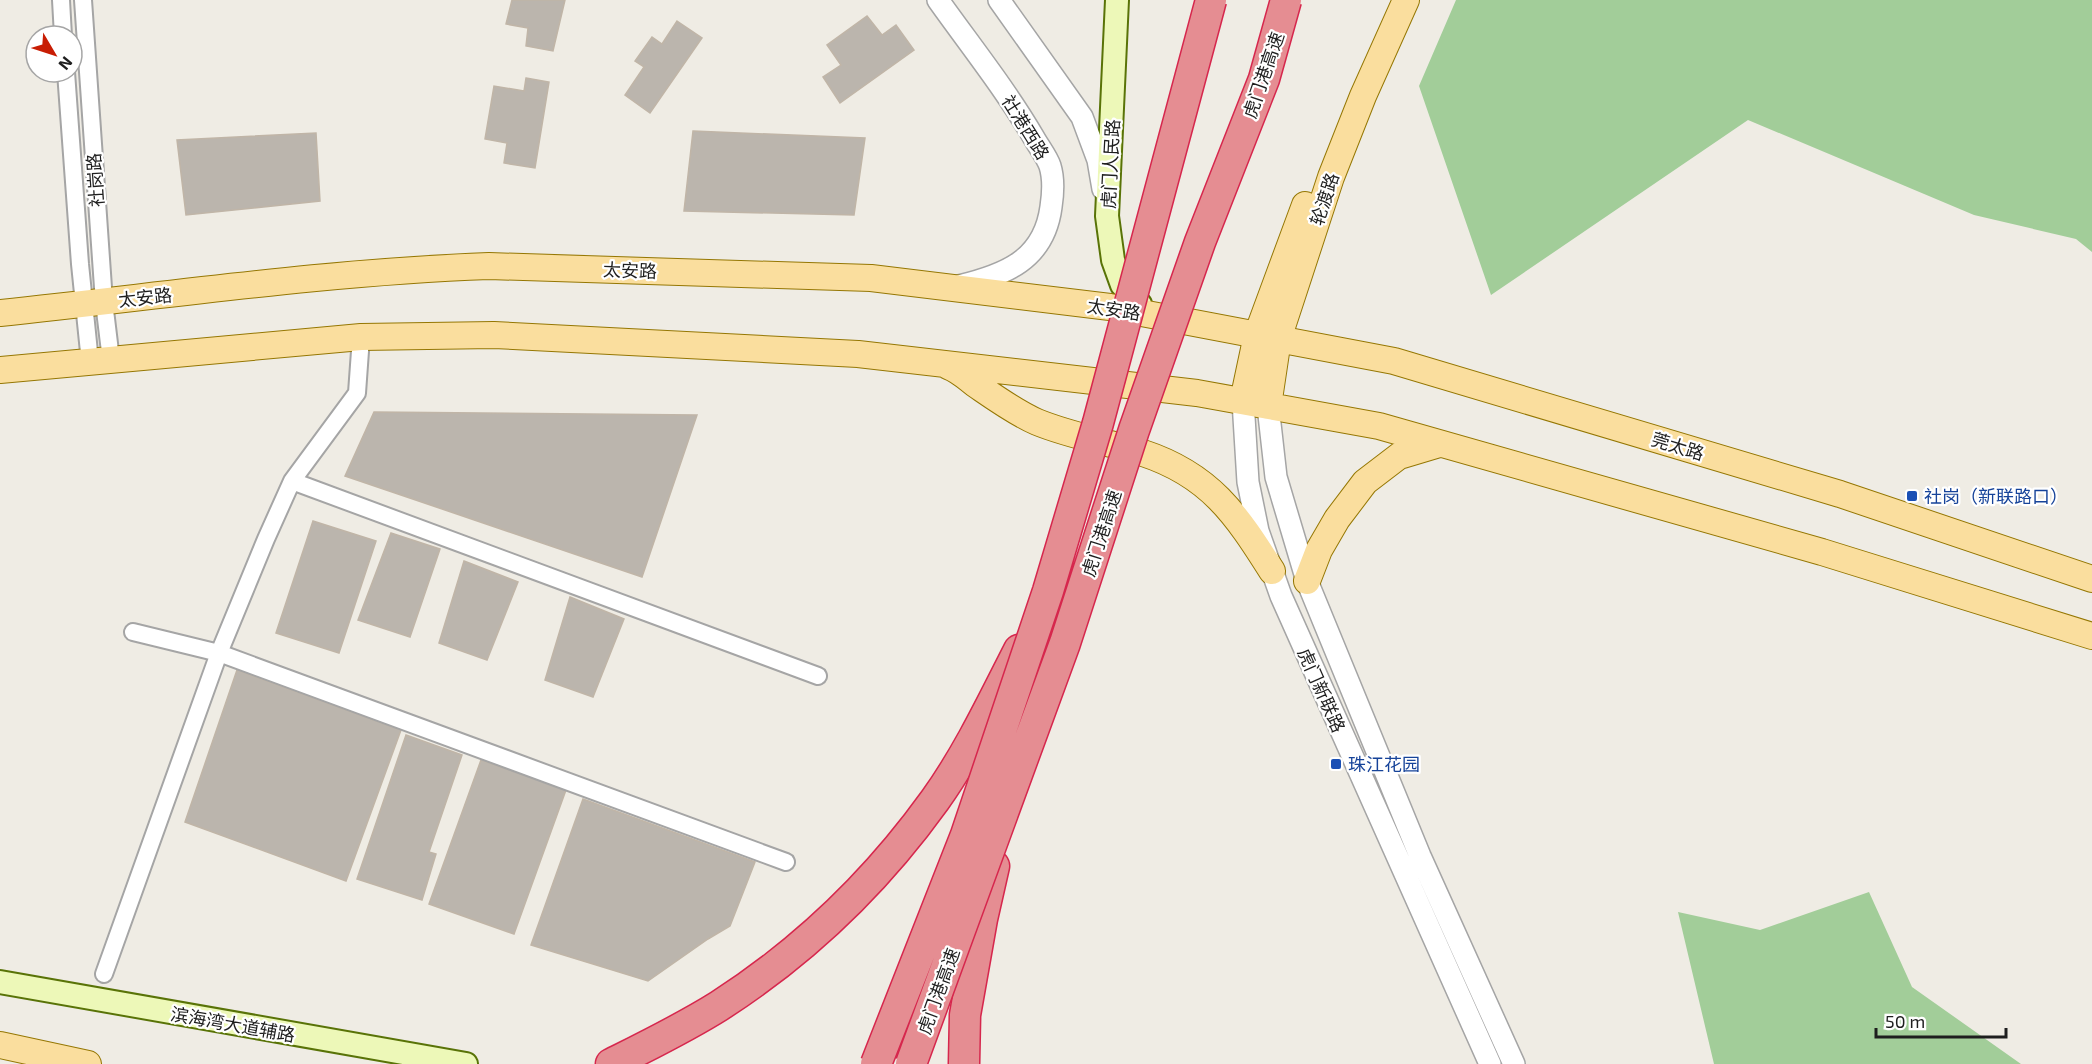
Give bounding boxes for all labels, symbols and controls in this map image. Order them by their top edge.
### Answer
north arrow [24,24,84,84]
street label: 虎门港高速 [1238,29,1288,121]
text: N [55,53,77,74]
street label: 社港西路 [998,91,1054,163]
street label: 虎门人民路 [1097,118,1123,210]
street label: 社岗路 [82,152,108,208]
street label: 轮渡路 [1305,170,1343,228]
street label: 太安路 [603,258,657,282]
street label: 太安路 [117,283,173,311]
street label: 太安路 [1086,294,1142,324]
street label: 莞太路 [1649,428,1707,464]
place label: 社岗（新联路口） [1924,485,2068,507]
street label: 虎门港高速 [1077,487,1125,579]
marker: 社岗（新联路口） [1905,489,1919,503]
street label: 虎门新联路 [1294,644,1350,736]
place label: 珠江花园 [1348,753,1420,775]
marker: 珠江花园 [1329,757,1343,771]
street label: 虎门港高速 [912,945,964,1037]
scale bar [1876,1001,2006,1039]
street label: 滨海湾大道辅路 [169,1002,297,1046]
text: 50 m [1885,1010,1925,1032]

